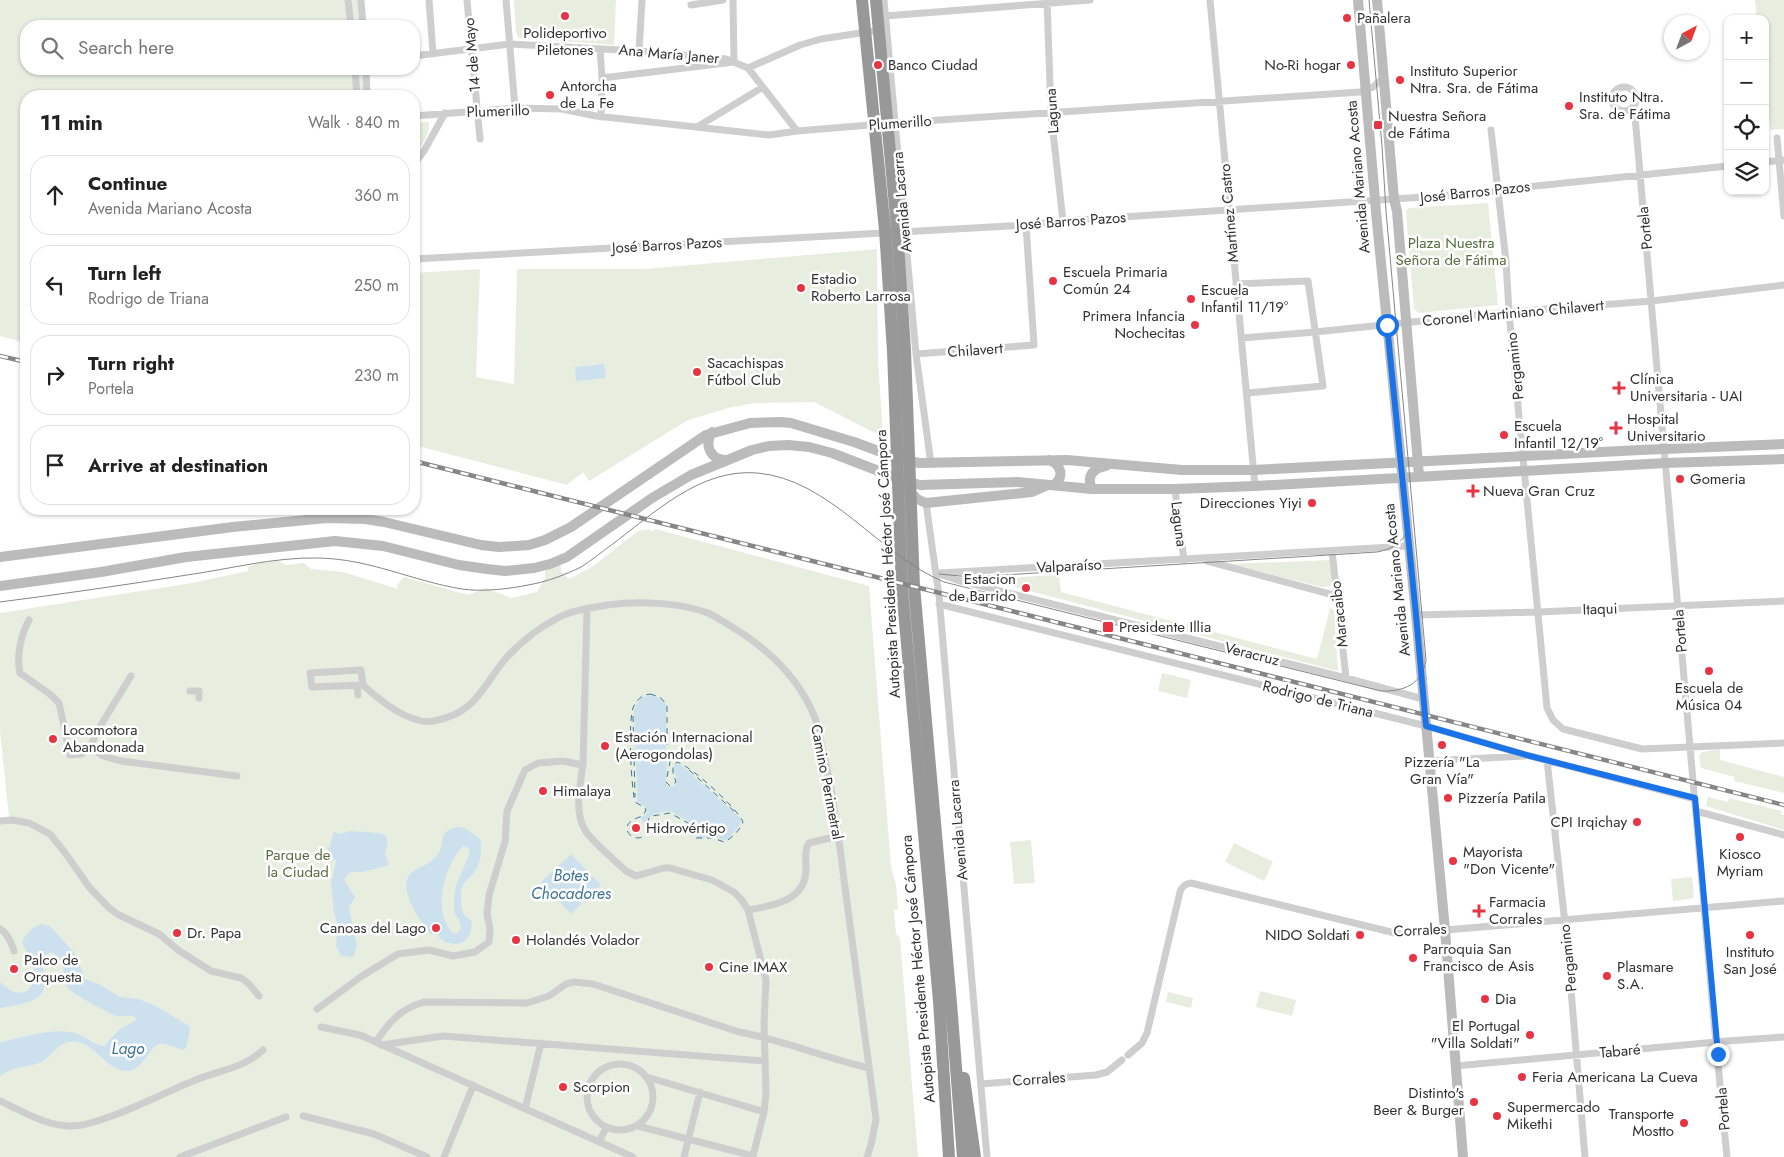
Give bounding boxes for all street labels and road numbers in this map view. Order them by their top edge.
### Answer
street label: 14 de Mayo [458,17,486,93]
street label: Ana María Janer [618,39,721,69]
street label: Laguna [1039,88,1065,134]
street label: Plumerillo [466,99,530,123]
street label: Avenida Mariano Acosta [1340,100,1376,254]
street label: Plumerillo [868,110,932,136]
street label: Avenida Lacarra [887,151,917,253]
street label: Martínez Castro [1214,163,1244,263]
street label: José Barros Pazos [1417,175,1531,209]
street label: Portela [1632,205,1658,251]
street label: José Barros Pazos [1013,206,1127,236]
street label: José Barros Pazos [609,231,723,259]
street label: Coronel Martiniano Chilavert [1421,294,1605,332]
street label: Pergamino [1501,331,1529,401]
street label: Chilavert [947,337,1004,363]
street label: Autopista Presidente Héctor José Cámpora [870,429,906,699]
street label: Laguna [1165,500,1193,548]
street label: Avenida Mariano Acosta [1378,502,1416,658]
street label: Valparaíso [1036,553,1102,579]
street label: Maracaibo [1325,580,1353,648]
street label: Itaqui [1582,597,1618,621]
street label: Portela [1667,609,1693,653]
street label: Veracruz [1222,637,1282,671]
street label: Rodrigo de Triana [1260,675,1376,723]
street label: Camino Perimetral [805,722,849,842]
street label: Avenida Lacarra [943,779,973,881]
street label: Autopista Presidente Héctor José Cámpora [895,834,941,1104]
street label: Corrales [1393,918,1447,942]
street label: Pergamino [1554,923,1582,993]
street label: Tabaré [1599,1038,1642,1064]
street label: Corrales [1012,1066,1066,1092]
street label: Portela [1710,1087,1736,1131]

